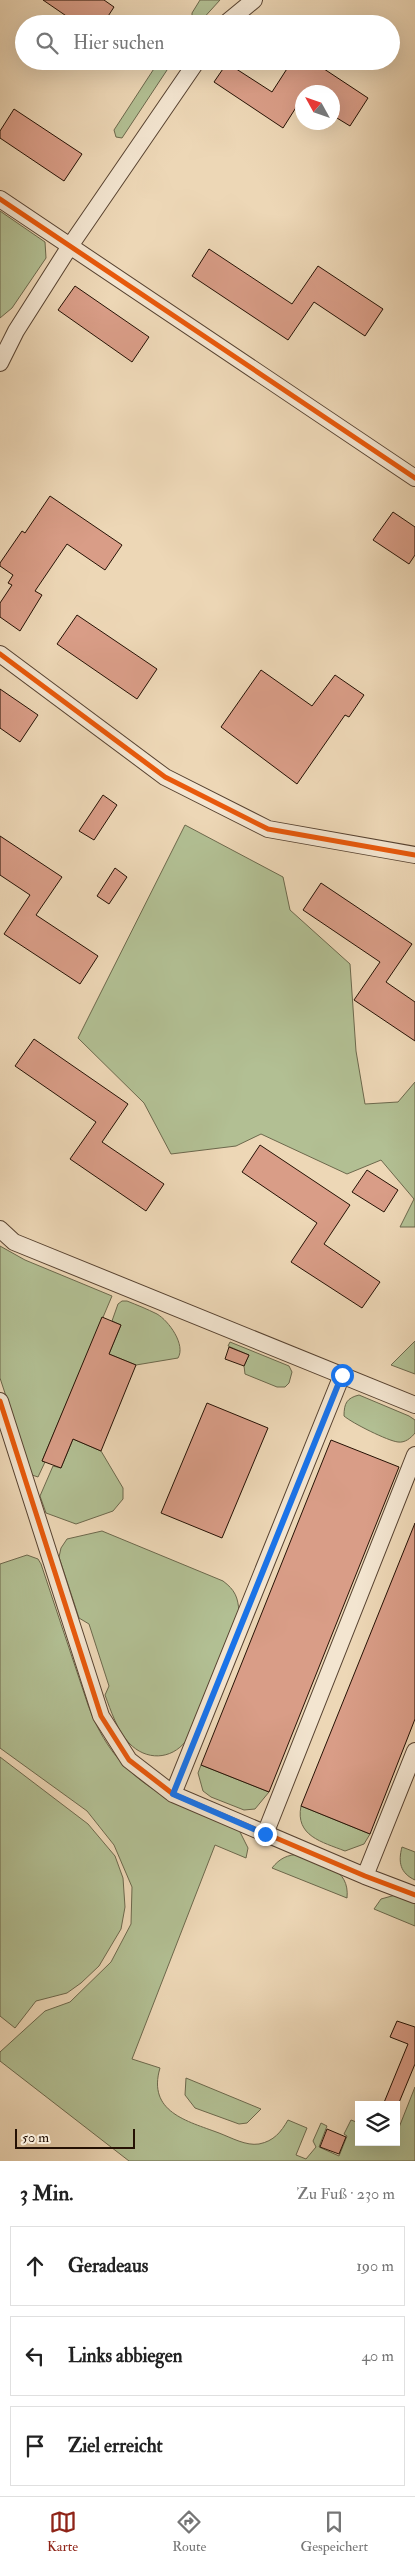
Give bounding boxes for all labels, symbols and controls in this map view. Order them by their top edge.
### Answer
search box [15,15,400,70]
icon: search [33,29,61,57]
text: Hier suchen [73,31,164,55]
north arrow [295,85,340,130]
route start [331,1364,354,1387]
route end [254,1823,277,1846]
map controls [355,2101,400,2146]
button: layers [355,2101,400,2146]
scale bar [15,2126,135,2149]
text: 50 m [22,2129,49,2146]
text: 3 Min. [20,2180,73,2207]
text: Zu Fuß · 230 m [297,2184,395,2204]
icon: ahead [21,2252,49,2280]
text: Geradeaus [68,2254,148,2278]
text: 190 m [356,2256,394,2276]
icon: left [21,2342,49,2370]
text: Links abbiegen [68,2344,182,2368]
text: 40 m [361,2346,394,2366]
icon: arrive [21,2432,49,2460]
text: Ziel erreicht [68,2434,163,2458]
tab: Karte [47,2508,78,2555]
tab: Route [172,2508,206,2555]
tab: Gespeichert [300,2508,368,2555]

